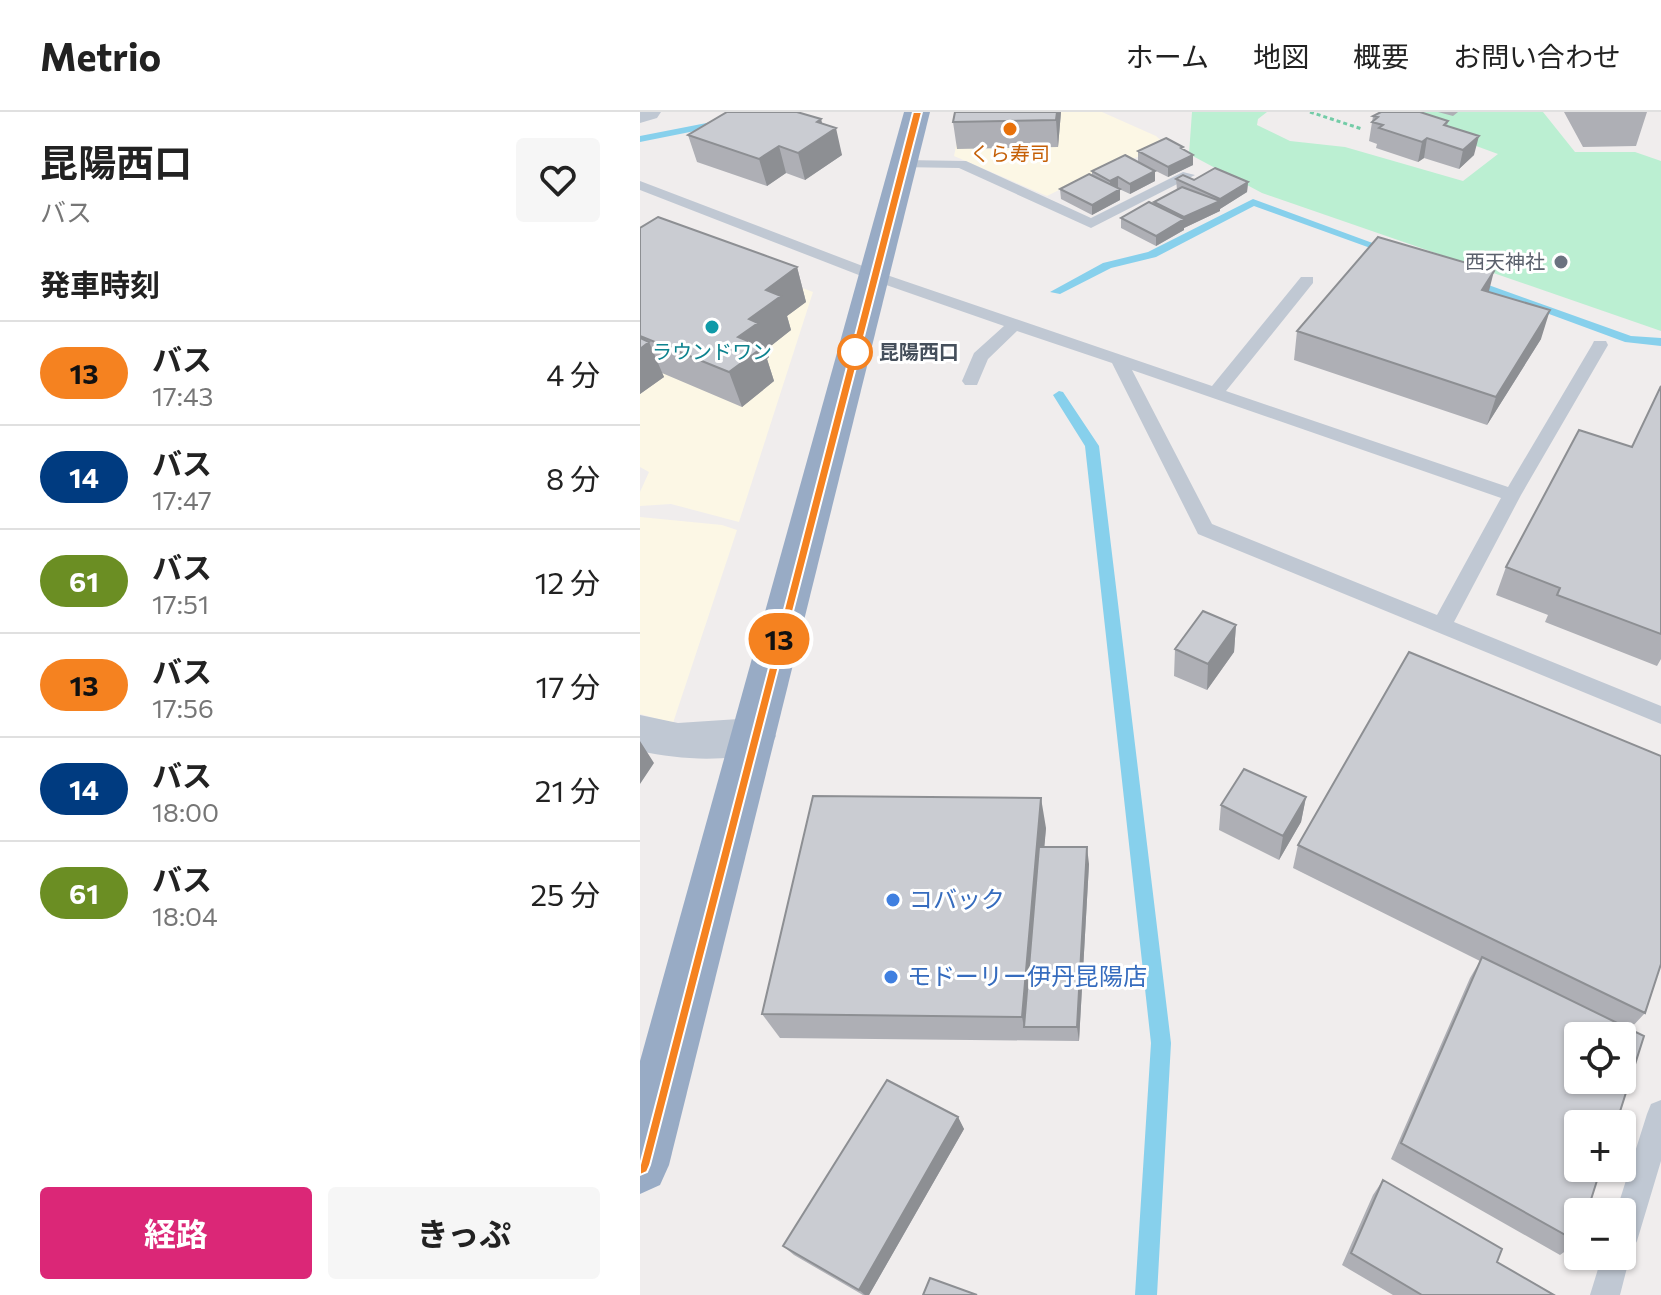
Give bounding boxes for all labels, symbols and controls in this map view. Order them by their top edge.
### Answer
text: Metrio [40,32,161,79]
text: ホーム [1126,39,1209,73]
text: 地図 [1253,39,1309,73]
text: 概要 [1353,39,1409,73]
text: お問い合わせ [1453,39,1621,73]
marker: くら寿司 [1001,120,1019,138]
text: 昆陽西口 [40,138,192,185]
button: heart [516,138,600,222]
place label: くら寿司 [970,141,1050,165]
text: バス [40,196,92,227]
place label: 西天神社 [1465,249,1545,273]
marker: 西天神社 [1552,253,1570,271]
text: 発車時刻 [40,265,160,302]
marker: ラウンドワン [703,318,721,336]
marker: 昆陽西口 [838,335,872,369]
place label: ラウンドワン [652,339,772,363]
place label: 昆陽西口 [879,339,959,363]
text: バス [152,340,212,377]
text: 4 分 [546,355,600,392]
text: 13 [70,356,98,390]
text: 17:43 [152,380,213,411]
text: バス [152,444,212,481]
text: 8 分 [546,459,600,496]
text: 14 [69,460,99,494]
text: 17:47 [152,484,212,515]
text: バス [152,548,212,585]
text: 12 分 [535,563,600,600]
text: 61 [69,564,99,598]
text: 17:51 [152,588,209,619]
line badge: 13 [743,613,815,665]
text: 13 [765,622,793,656]
text: バス [152,652,212,689]
text: 17 分 [536,667,600,704]
text: 13 [70,668,98,702]
text: 17:56 [152,692,214,723]
text: バス [152,756,212,793]
text: 21 分 [535,771,600,808]
text: 14 [69,772,99,806]
text: 18:00 [152,796,219,827]
text: バス [152,860,212,897]
text: 25 分 [530,875,600,912]
text: 61 [69,876,99,910]
place label: コバック [909,884,1005,913]
marker: コバック [884,891,902,909]
text: 18:04 [152,900,218,931]
place label: モドーリー伊丹昆陽店 [907,961,1147,990]
marker: モドーリー伊丹昆陽店 [882,968,900,986]
map controls [1564,1022,1636,1270]
button: locate [1564,1022,1636,1094]
button: + [1564,1110,1636,1182]
button: 経路 [40,1187,312,1279]
button: きっぷ [328,1187,600,1279]
button: − [1564,1198,1636,1270]

